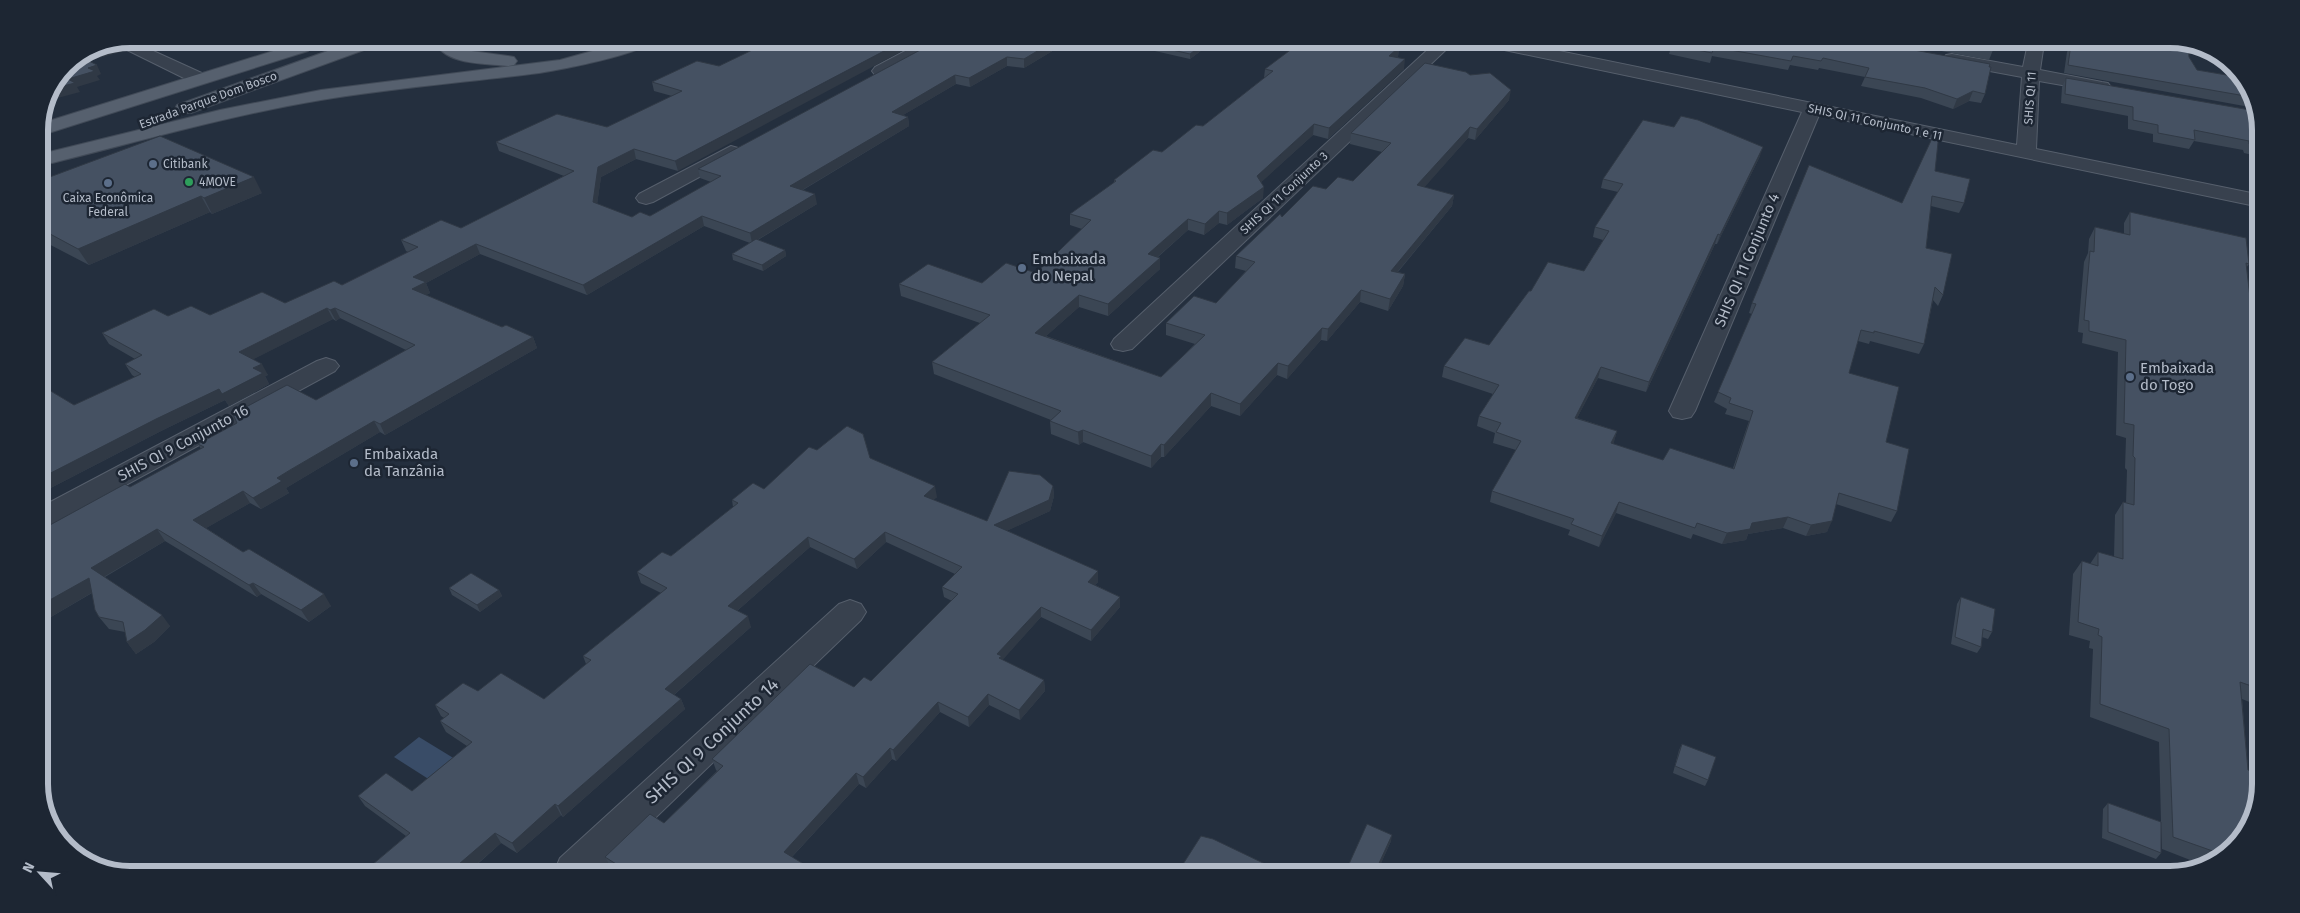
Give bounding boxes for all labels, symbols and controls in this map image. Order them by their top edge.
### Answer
street label: Estrada Parque Dom Bosco [137,69,279,131]
street label: SHIS QI 11 [2021,71,2039,125]
street label: SHIS QI 11 Conjunto 1 e 11 [1807,101,1943,143]
street label: SHIS QI 11 Conjunto 3 [1237,149,1331,237]
place label: Citibank [163,157,208,171]
marker: Citibank [147,158,159,170]
place label: 4MOVE [199,175,236,189]
marker: 4MOVE [183,176,195,188]
marker: Caixa Econômica Federal [102,177,114,189]
street label: SHIS QI 11 Conjunto 4 [1711,190,1783,330]
place label: Caixa Econômica Federal [63,191,153,219]
place label: Embaixada do Nepal [1032,250,1106,285]
marker: Embaixada do Nepal [1016,262,1028,274]
place label: Embaixada do Togo [2140,359,2214,394]
marker: Embaixada do Togo [2124,371,2136,383]
street label: SHIS QI 9 Conjunto 16 [115,401,251,485]
place label: Embaixada da Tanzânia [364,445,445,480]
marker: Embaixada da Tanzânia [348,457,360,469]
street label: SHIS QI 9 Conjunto 14 [641,673,784,809]
north arrow [15,848,65,898]
text: N [19,860,38,875]

